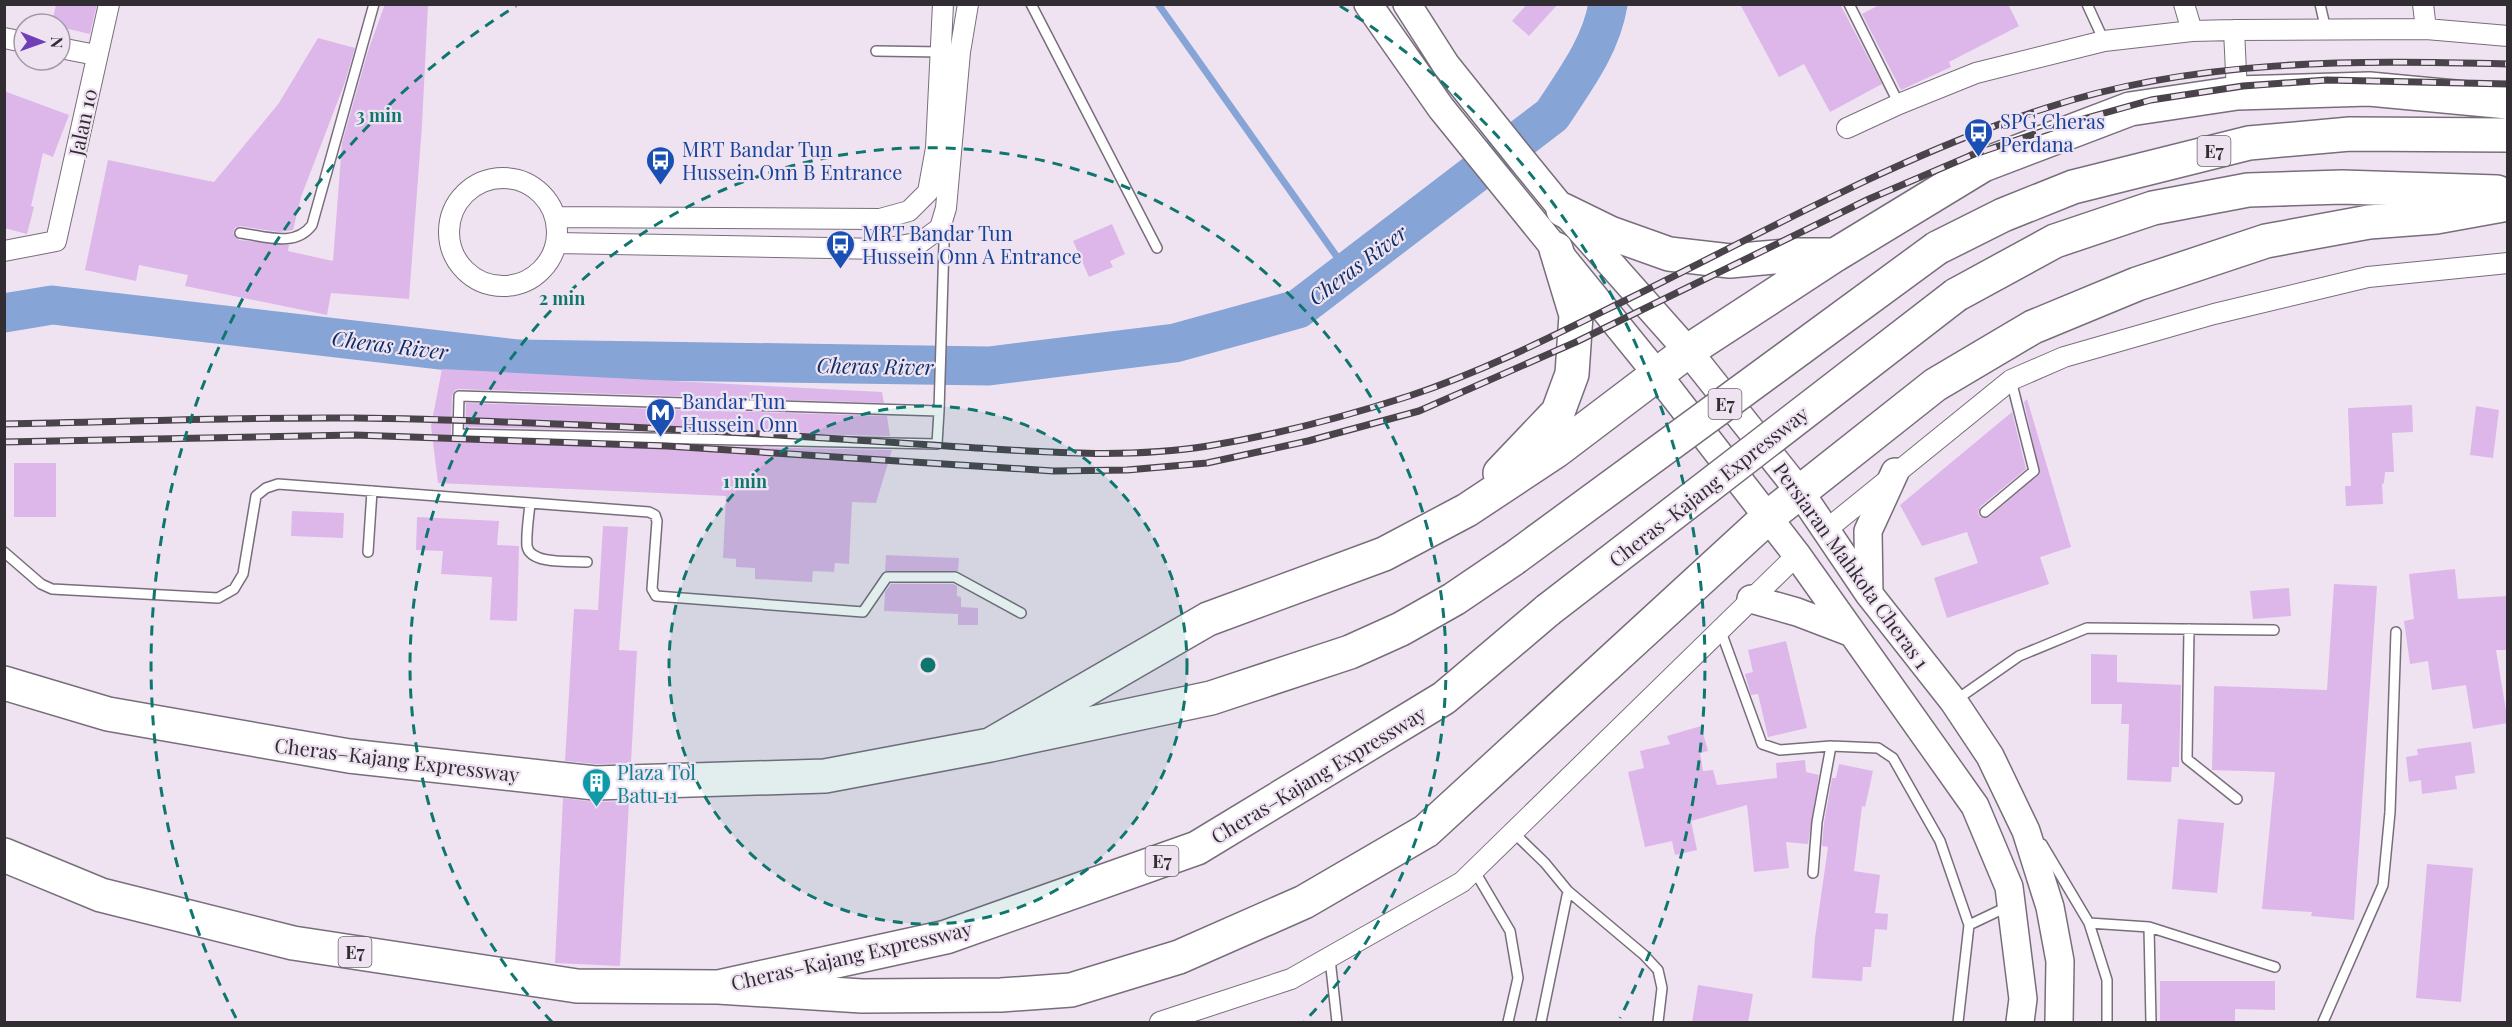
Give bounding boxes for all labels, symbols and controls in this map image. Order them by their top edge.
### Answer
north arrow [12,12,72,72]
text: N [47,36,68,49]
street label: Jalan 10 [62,86,102,159]
text: 3 min [356,103,402,127]
place label: SPG Cheras Perdana [2000,107,2105,157]
bus stop icon: SPG Cheras Perdana [1963,116,1995,158]
place label: MRT Bandar Tun Hussein Onn B Entrance [682,135,902,185]
road number: E7 [2198,136,2230,166]
bus stop icon: MRT Bandar Tun Hussein Onn B Entrance [645,144,677,186]
water label: Cheras River [1302,217,1413,310]
place label: MRT Bandar Tun Hussein Onn A Entrance [862,219,1082,269]
bus stop icon: MRT Bandar Tun Hussein Onn A Entrance [825,228,857,270]
text: 2 min [539,286,585,310]
water label: Cheras River [330,323,451,365]
water label: Cheras River [816,350,935,380]
place label: Bandar Tun Hussein Onn [682,387,798,437]
road number: E7 [1708,389,1742,419]
metro station icon: Bandar Tun Hussein Onn [645,396,677,438]
street label: Cheras–Kajang Expressway [1603,400,1813,572]
street label: Persiaran Mahkota Cheras 1 [1768,456,1936,674]
text: 1 min [723,469,767,493]
centre of rings [918,655,938,675]
street label: Cheras–Kajang Expressway [1205,699,1431,849]
street label: Cheras–Kajang Expressway [273,731,521,787]
place label: Plaza Tol Batu 11 [617,758,696,808]
building icon: Plaza Tol Batu 11 [580,766,612,808]
road number: E7 [1146,846,1178,876]
street label: Cheras–Kajang Expressway [728,914,974,996]
road number: E7 [338,937,372,967]

